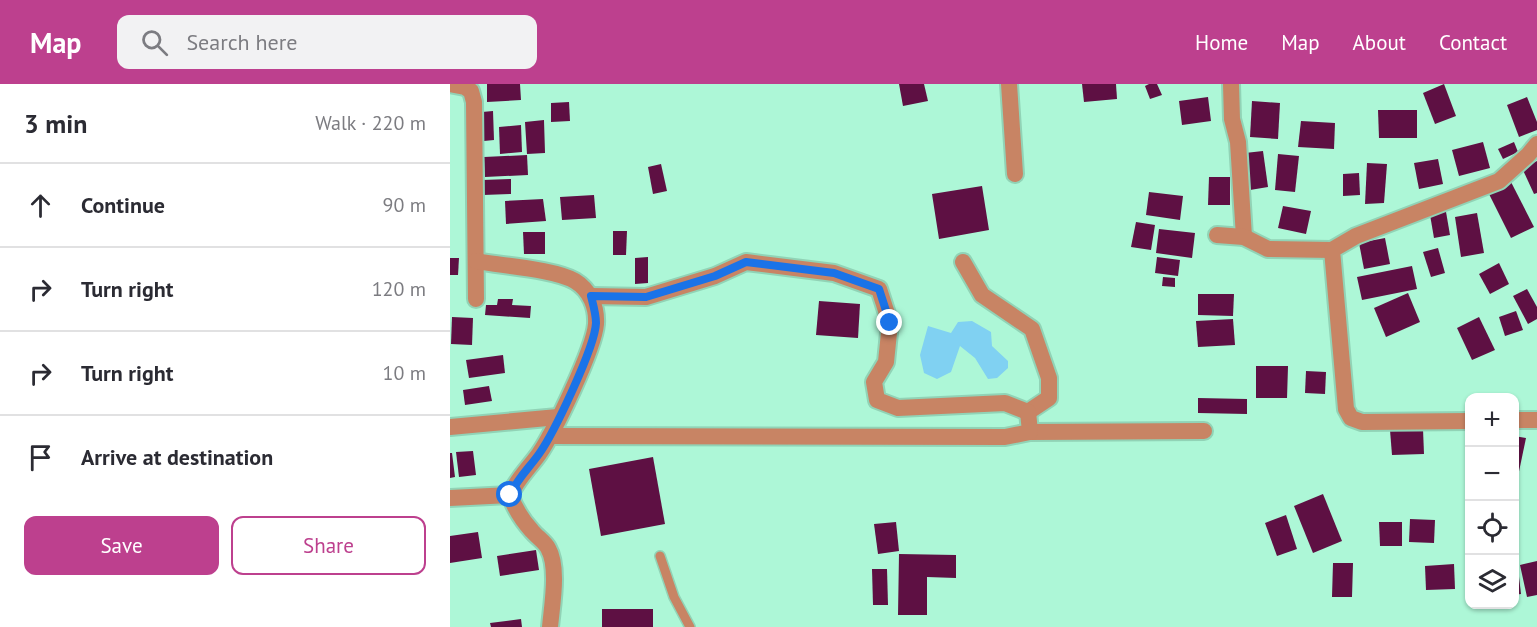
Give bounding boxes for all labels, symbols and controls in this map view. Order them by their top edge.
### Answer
search box [117,15,537,69]
text: Map [30,24,81,61]
icon: search [138,26,171,59]
text: Search here [186,28,297,56]
text: Home [1195,29,1248,56]
text: Map [1281,29,1320,56]
text: About [1353,29,1406,56]
text: Contact [1439,29,1507,56]
text: 3 min [24,107,87,140]
text: Walk · 220 m [315,110,426,136]
icon: ahead [24,189,57,222]
text: Continue [81,191,165,219]
text: 90 m [383,192,426,218]
icon: right [24,273,57,306]
text: Turn right [81,275,173,303]
text: 120 m [372,276,426,302]
route end [876,309,902,335]
icon: right [24,357,57,390]
text: Turn right [81,359,173,387]
text: 10 m [383,360,426,386]
map controls [1465,393,1519,609]
button: + [1465,393,1519,447]
icon: arrive [24,441,57,474]
text: Arrive at destination [81,443,273,471]
button: − [1465,447,1519,501]
route start [496,481,522,507]
button: locate [1465,501,1519,555]
button: Save [24,516,219,575]
button: Share [231,516,426,575]
button: layers [1465,555,1519,609]

